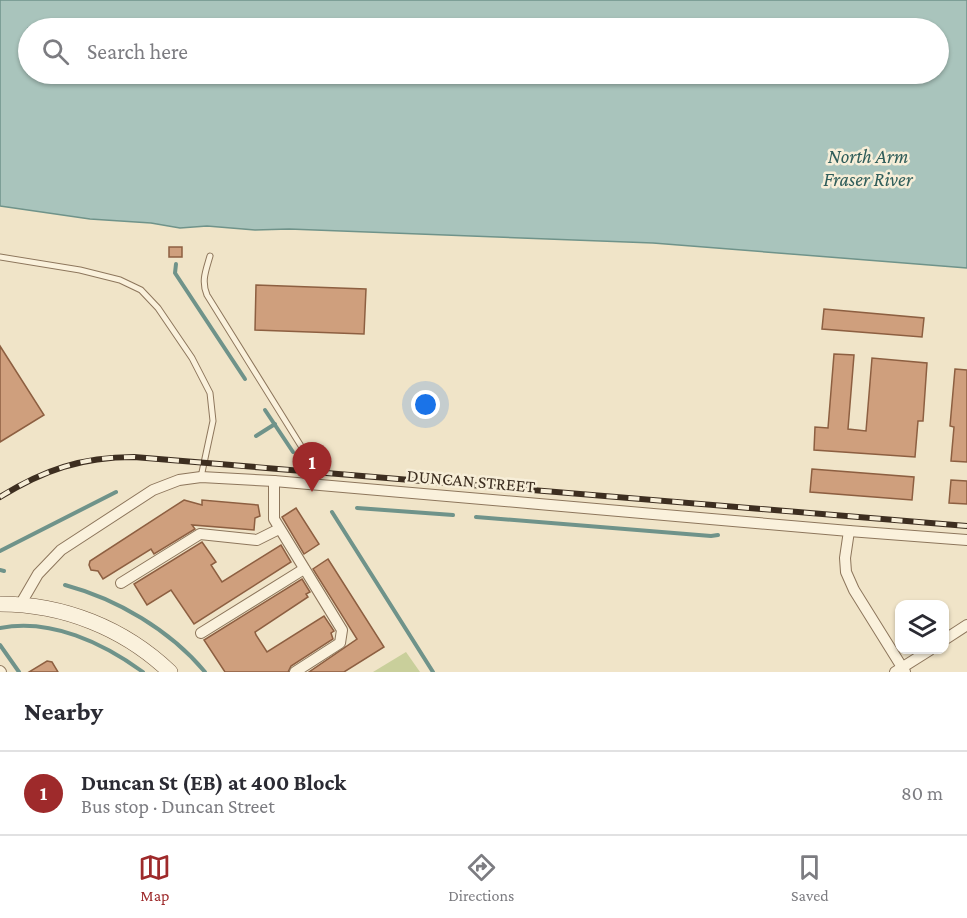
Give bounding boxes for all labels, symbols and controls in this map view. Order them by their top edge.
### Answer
search box [18,18,949,84]
icon: search [39,35,72,68]
text: Search here [87,39,188,64]
water label: North Arm Fraser River [823,145,914,190]
your location [411,390,440,419]
pin: 1 [292,442,332,492]
street label: DUNCAN STREET [406,465,536,497]
map controls [895,600,949,654]
button: layers [895,600,949,654]
text: Nearby [24,697,103,726]
text: Duncan St (EB) at 400 Block [81,770,346,795]
text: 1 [40,782,47,804]
text: 80 m [901,782,943,804]
text: Bus stop · Duncan Street [81,795,275,817]
tab: Map [138,851,171,904]
tab: Directions [448,851,514,904]
tab: Saved [791,851,829,904]

